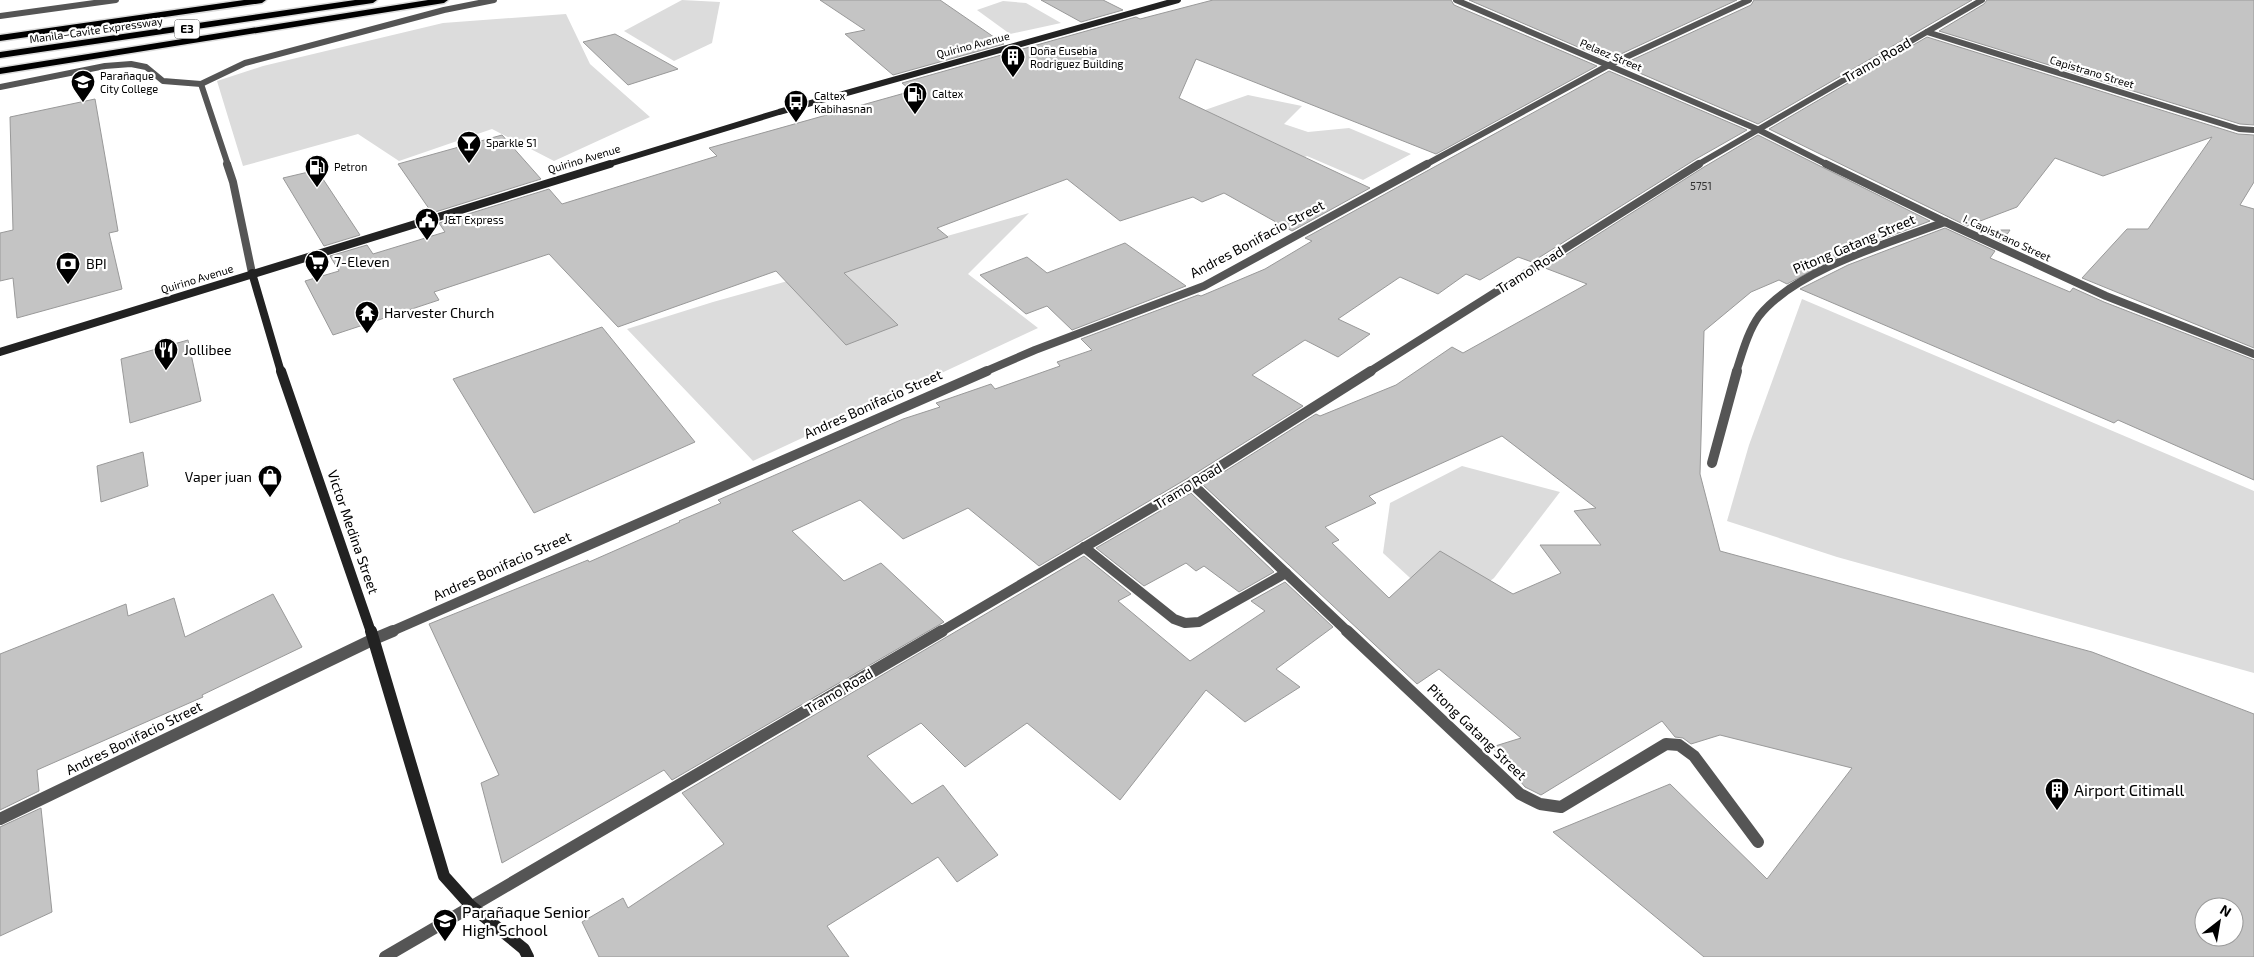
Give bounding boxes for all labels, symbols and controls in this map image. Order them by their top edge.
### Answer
street label: Manila–Cavite Expressway [28,14,164,45]
road number: E3 [174,20,200,38]
street label: Quirino Avenue [935,28,1011,61]
street label: Tramo Road [1840,33,1914,86]
street label: Pelaez Street [1578,36,1644,73]
building icon: Doña Eusebia Rodriguez Building [1000,44,1026,78]
place label: Doña Eusebia Rodriguez Building [1030,44,1123,70]
street label: Capistrano Street [2048,53,2136,91]
school or university icon: Parañaque City College [70,69,96,103]
place label: Parañaque City College [100,69,158,95]
fuel station icon: Caltex [902,81,928,115]
place label: Caltex [932,87,964,100]
bus stop icon: Caltex Kabihasnan [783,89,809,123]
place label: Caltex Kabihasnan [814,89,872,115]
bar icon: Sparkle S1 [456,130,482,164]
place label: Sparkle S1 [486,136,537,149]
street label: Quirino Avenue [546,141,622,177]
fuel station icon: Petron [304,154,330,188]
place label: Petron [334,160,367,173]
house number: 5751 [1690,179,1712,192]
street label: Andres Bonifacio Street [1187,196,1327,281]
public building icon: J&T Express [414,207,440,241]
street label: Pitong Gatang Street [1790,210,1918,277]
street label: I. Capistrano Street [1961,212,2053,264]
place label: J&T Express [444,213,504,226]
street label: Tramo Road [1493,242,1566,297]
supermarket icon: 7-Eleven [304,249,330,283]
bank icon: BPI [55,251,81,285]
place label: 7-Eleven [334,253,390,270]
place label: BPI [86,255,107,272]
street label: Quirino Avenue [159,261,235,297]
temple icon: Harvester Church [354,300,380,334]
place label: Harvester Church [384,304,494,321]
restaurant icon: Jollibee [153,337,179,371]
place label: Jollibee [184,341,232,358]
street label: Andres Bonifacio Street [801,365,945,442]
street label: Tramo Road [1151,459,1225,512]
shop icon: Vaper juan [257,464,283,498]
place label: Vaper juan [185,468,252,485]
street label: Victor Medina Street [324,468,383,596]
street label: Andres Bonifacio Street [430,527,574,604]
street label: Tramo Road [802,664,876,717]
street label: Pitong Gatang Street [1424,680,1531,783]
street label: Andres Bonifacio Street [63,697,205,778]
building icon: Airport Citimall [2044,777,2070,811]
place label: Airport Citimall [2074,780,2184,799]
north arrow [2194,897,2244,947]
text: N [2217,901,2235,920]
place label: Parañaque Senior High School [462,902,591,939]
school or university icon: Parañaque Senior High School [432,908,458,942]

